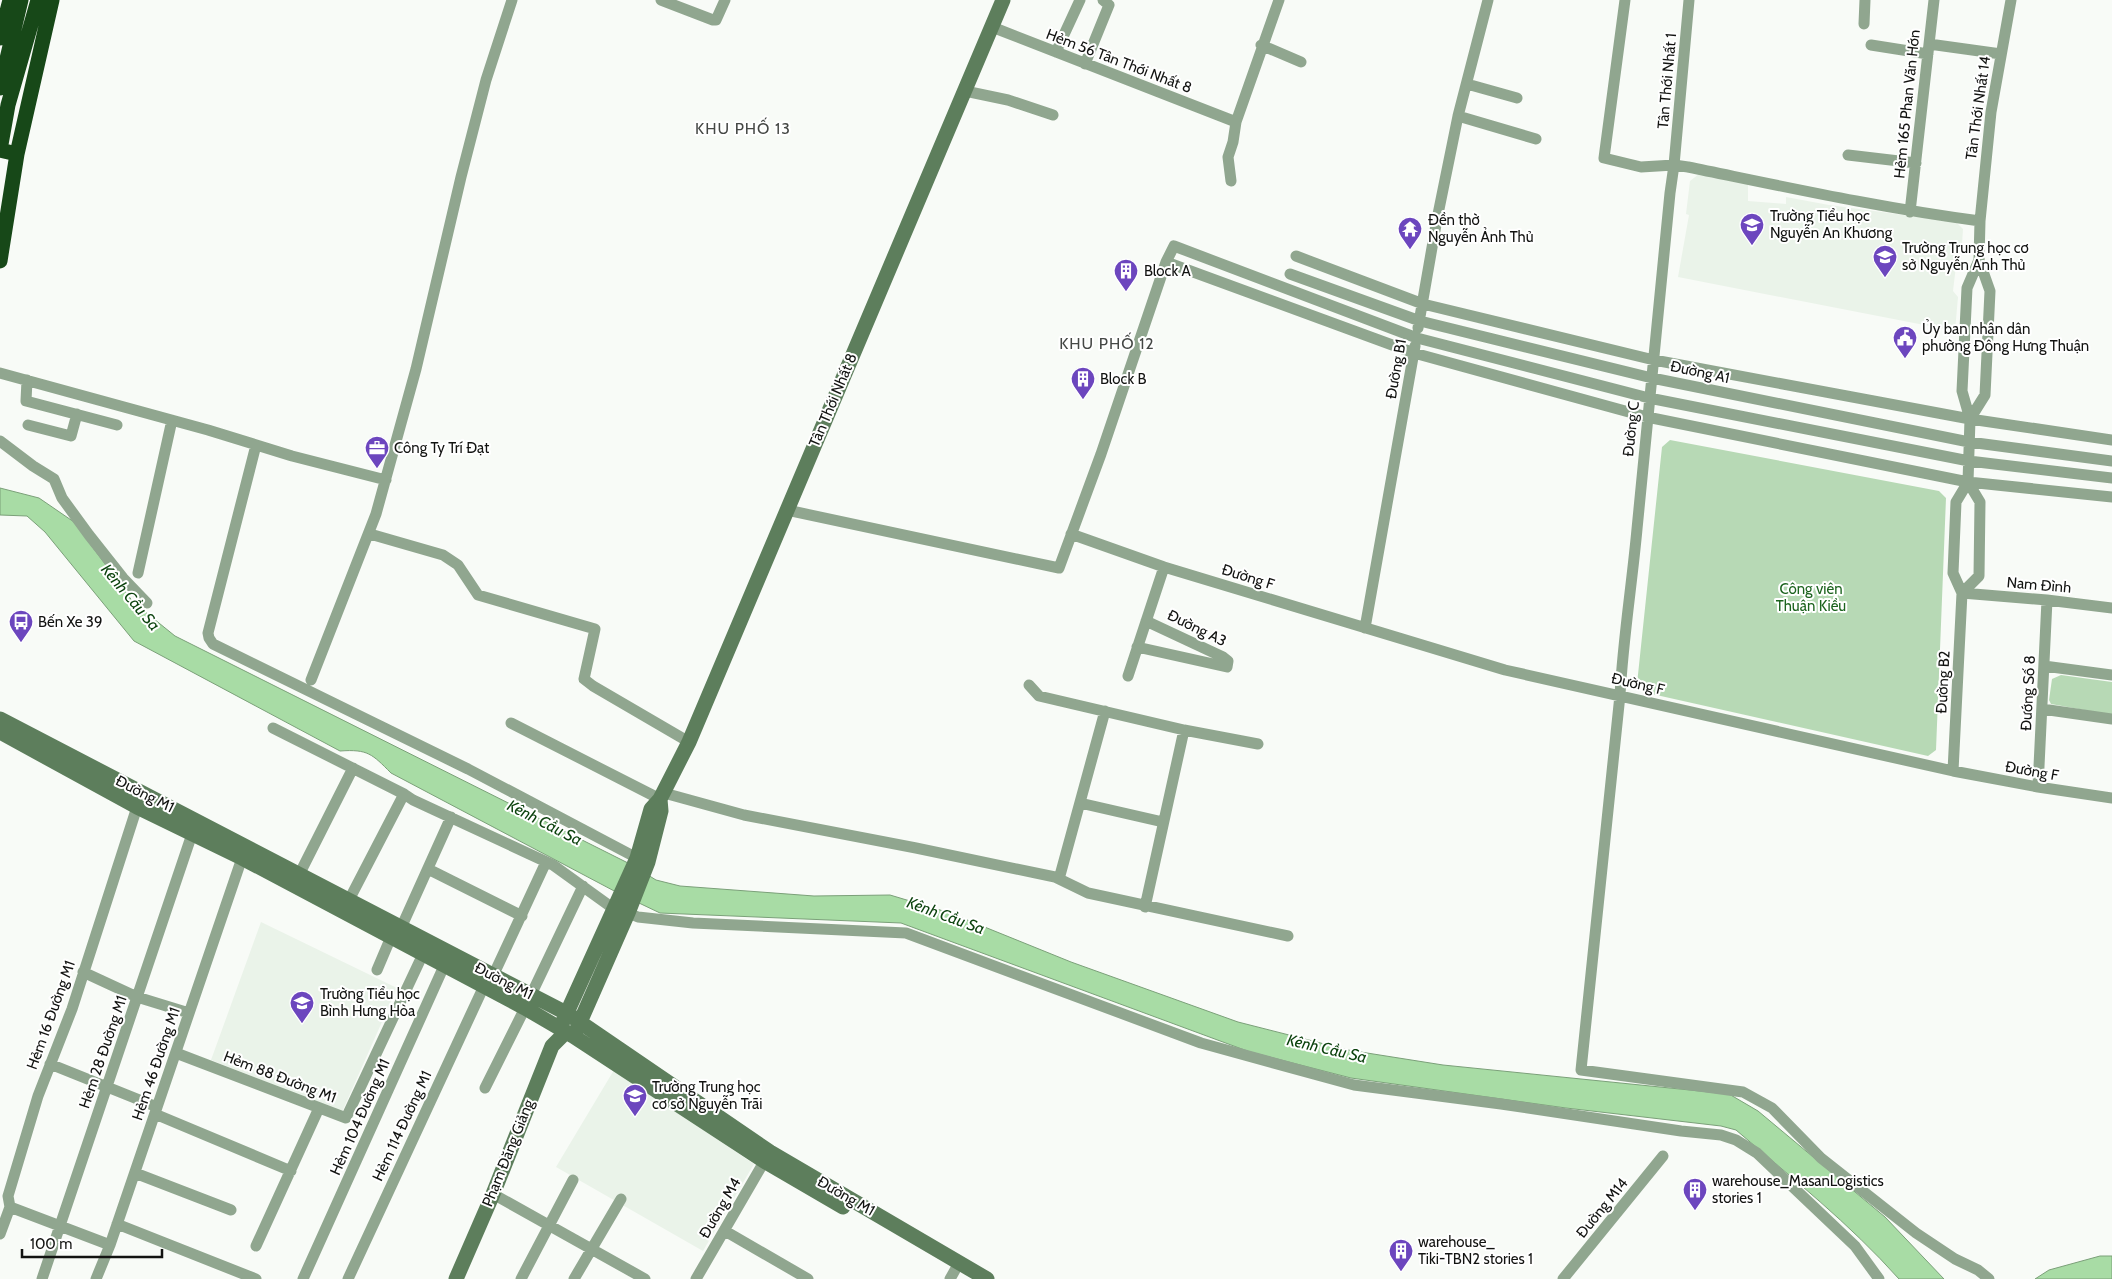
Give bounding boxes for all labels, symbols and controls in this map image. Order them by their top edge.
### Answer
street label: Hẻm 56 Tân Thới Nhất 8 [1044,25,1194,97]
street label: Hẻm 165 Phan Văn Hớn [1890,29,1924,179]
street label: Tân Thới Nhất 1 [1654,32,1680,130]
street label: Tân Thới Nhất 14 [1962,55,1994,161]
district label: KHU PHỐ 13 [695,117,791,138]
place label: Trường Tiểu học Nguyễn An Khương [1770,207,1893,242]
place label: Đền thờ Nguyễn Ảnh Thủ [1428,211,1534,246]
school or university icon: Trường Tiểu học Nguyễn An Khương [1739,212,1765,246]
temple icon: Đền thờ Nguyễn Ảnh Thủ [1397,216,1423,250]
place label: Trường Trung học cơ sở Nguyễn Anh Thủ [1902,239,2029,274]
school or university icon: Trường Trung học cơ sở Nguyễn Anh Thủ [1872,244,1898,278]
building icon: Block A [1113,258,1139,292]
place label: Block A [1144,262,1191,280]
place label: Ủy ban nhân dân phường Đông Hưng Thuận [1922,319,2089,355]
public building icon: Ủy ban nhân dân phường Đông Hưng Thuận [1892,325,1918,359]
district label: KHU PHỐ 12 [1059,332,1155,353]
street label: Đường B1 [1382,338,1410,400]
street label: Tân Thới Nhất 8 [805,350,861,450]
street label: Đường A1 [1669,357,1731,387]
building icon: Block B [1070,366,1096,400]
place label: Block B [1100,370,1146,388]
street label: Đường C [1619,400,1643,458]
office icon: Công Ty Trí Đạt [364,435,390,469]
place label: Công Ty Trí Đạt [394,439,489,457]
water label: Kênh Cầu Sa [97,560,164,635]
street label: Đường F [1219,560,1277,594]
street label: Nam Đình [2006,573,2072,597]
park label: Công viên Thuận Kiều [1776,580,1846,615]
street label: Đường A3 [1164,606,1230,650]
bus stop icon: Bến Xe 39 [8,609,34,643]
place label: Bến Xe 39 [38,613,103,631]
street label: Đường B2 [1932,650,1954,714]
street label: Đướng Số 8 [2017,655,2039,731]
street label: Đường F [1610,669,1667,699]
street label: Đường F [2004,757,2060,785]
street label: Đường M1 [113,772,177,816]
water label: Kênh Cầu Sa [504,796,585,849]
water label: Kênh Cầu Sa [904,893,987,938]
street label: Hẻm 16 Đường M1 [23,958,79,1072]
street label: Đường M1 [472,959,536,1003]
place label: Trường Tiểu học Bình Hưng Hòa [320,985,420,1020]
school or university icon: Trường Tiểu học Bình Hưng Hòa [289,990,315,1024]
street label: Hẻm 28 Đường M1 [75,993,131,1111]
street label: Hẻm 46 Đường M1 [128,1005,184,1123]
water label: Kênh Cầu Sa [1285,1030,1369,1067]
street label: Hẻm 88 Đường M1 [221,1047,339,1107]
street label: Hẻm 104 Đường M1 [326,1056,394,1178]
street label: Hẻm 114 Đường M1 [369,1068,435,1184]
place label: Trường Trung học cơ sở Nguyễn Trãi [652,1078,762,1113]
school or university icon: Trường Trung học cơ sở Nguyễn Trãi [622,1083,648,1117]
street label: Phạm Đăng Giảng [478,1096,538,1209]
street label: Đường M1 [814,1172,878,1220]
place label: warehouse_MasanLogistics stories 1 [1712,1172,1884,1207]
street label: Đường M4 [695,1174,745,1242]
street label: Đường M14 [1572,1174,1632,1242]
building icon: warehouse_MasanLogistics stories 1 [1682,1177,1708,1211]
scale bar [22,1226,162,1258]
place label: warehouse_ Tiki-TBN2 stories 1 [1418,1233,1533,1268]
text: 100 m [30,1235,72,1253]
building icon: warehouse_ Tiki-TBN2 stories 1 [1388,1238,1414,1272]

